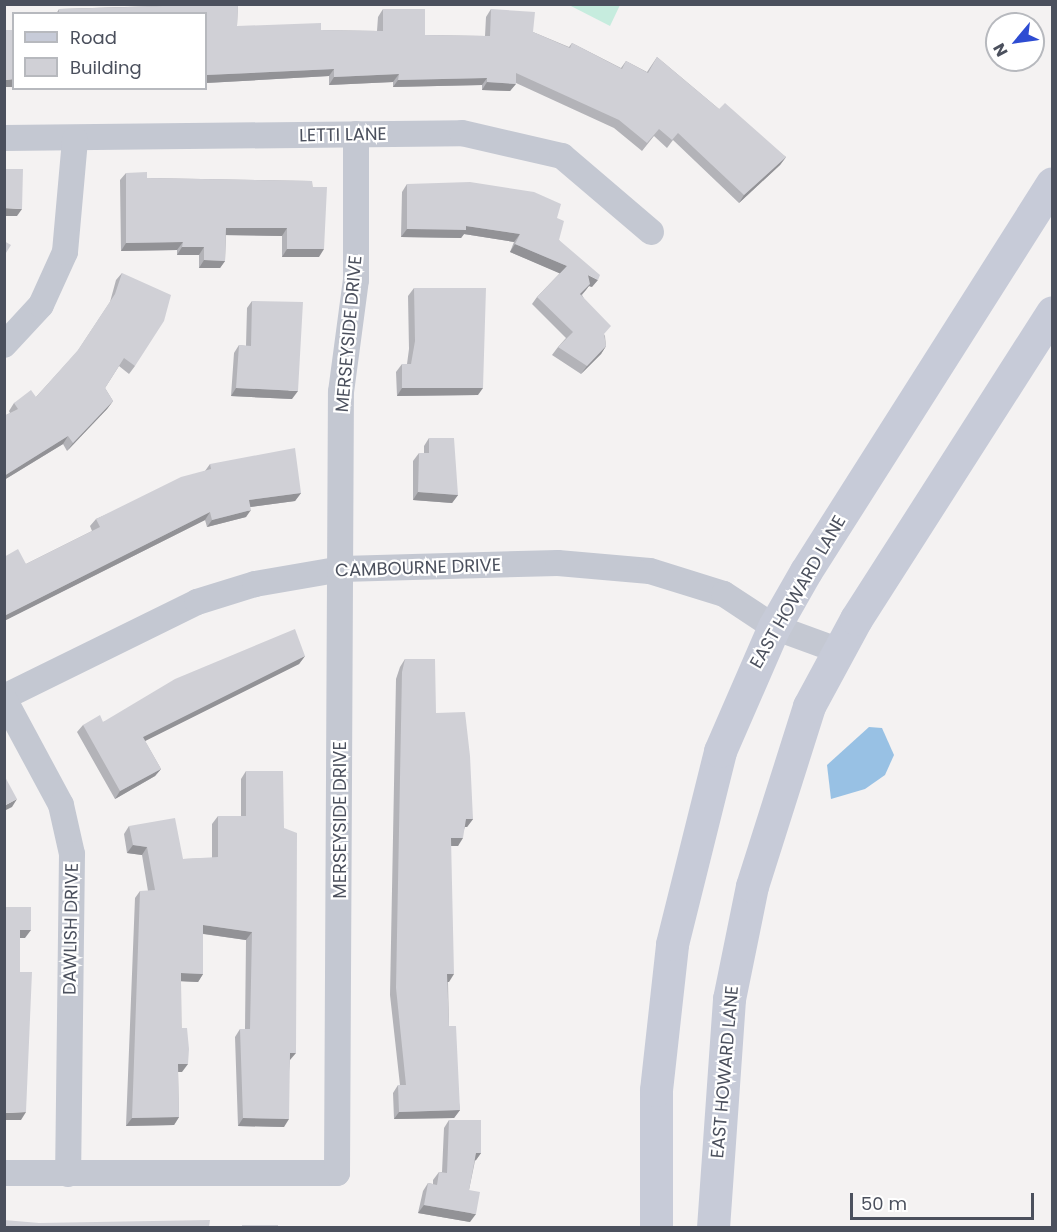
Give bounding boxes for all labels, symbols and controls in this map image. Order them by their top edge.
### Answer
legend [12,12,207,90]
north arrow [985,12,1045,72]
text: Road [70,25,117,50]
text: N [988,39,1014,61]
text: Building [70,55,142,80]
street label: LETTI LANE [299,123,387,147]
street label: MERSEYSIDE DRIVE [331,255,367,413]
street label: EAST HOWARD LANE [745,512,851,672]
street label: CAMBOURNE DRIVE [335,554,501,582]
street label: MERSEYSIDE DRIVE [329,741,351,899]
street label: DAWLISH DRIVE [59,863,83,995]
street label: EAST HOWARD LANE [707,985,743,1159]
scale bar [853,1181,1038,1219]
text: 50 m [861,1191,907,1216]

